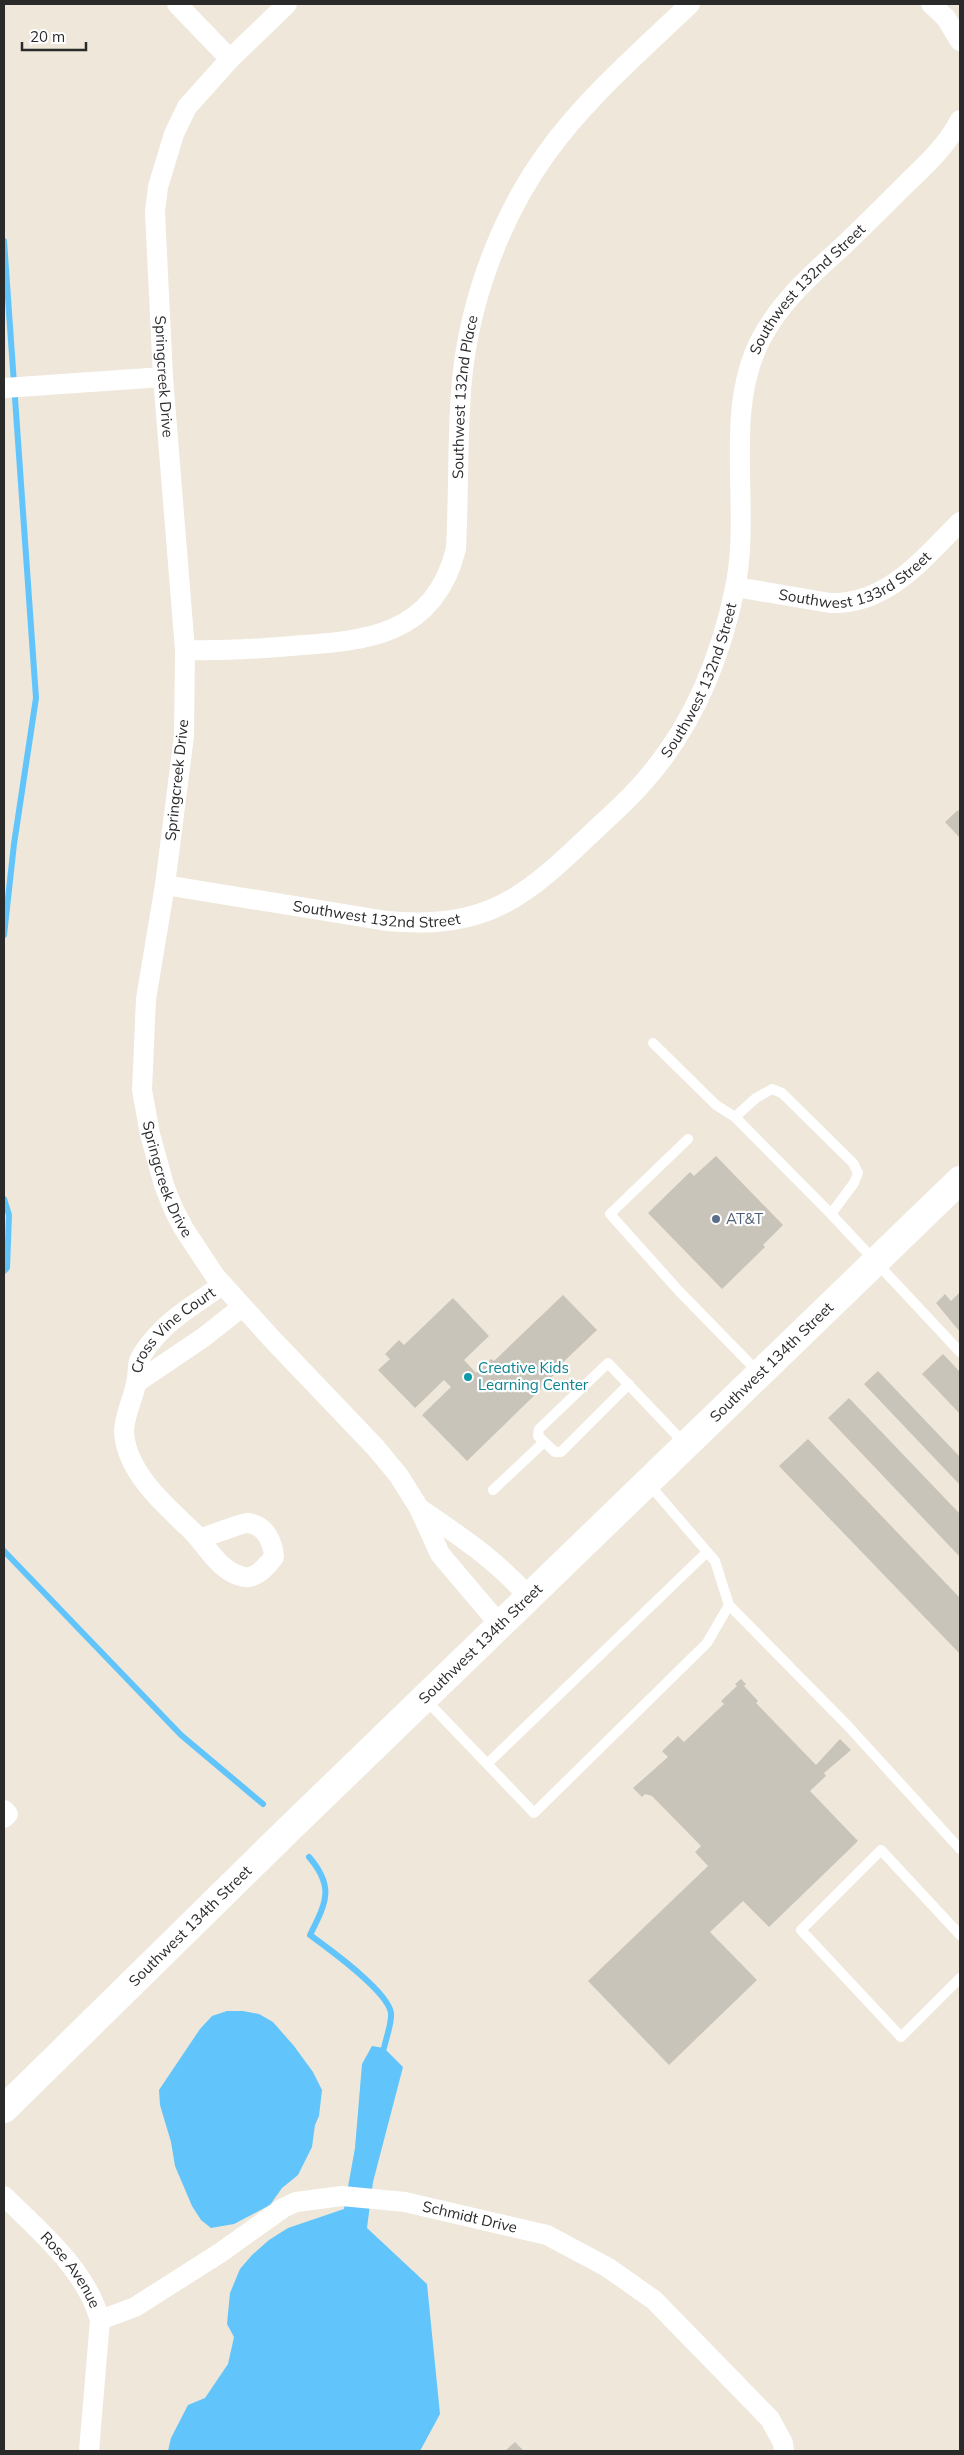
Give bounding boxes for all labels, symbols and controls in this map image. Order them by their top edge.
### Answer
scale bar [22,20,86,52]
text: 20 m [30,27,65,46]
street label: Southwest 132nd Street [745,220,869,357]
street label: Southwest 132nd Place [448,313,482,479]
street label: Springcreek Drive [151,315,178,438]
street label: Southwest 133rd Street [777,547,935,612]
street label: Southwest 132nd Street [656,601,740,761]
street label: Springcreek Drive [161,718,192,842]
street label: Southwest 132nd Street [292,896,462,931]
street label: Springcreek Drive [139,1119,197,1241]
place label: AT&T [726,1209,763,1228]
marker: AT&T [710,1213,722,1225]
street label: Cross Vine Court [127,1283,219,1374]
street label: Southwest 134th Street [705,1298,837,1426]
place label: Creative Kids Learning Center [478,1358,589,1394]
marker: Creative Kids Learning Center [462,1371,474,1383]
street label: Southwest 134th Street [414,1579,546,1708]
street label: Southwest 134th Street [124,1861,255,1990]
street label: Schmidt Drive [421,2196,519,2237]
street label: Rose Avenue [37,2227,105,2311]

